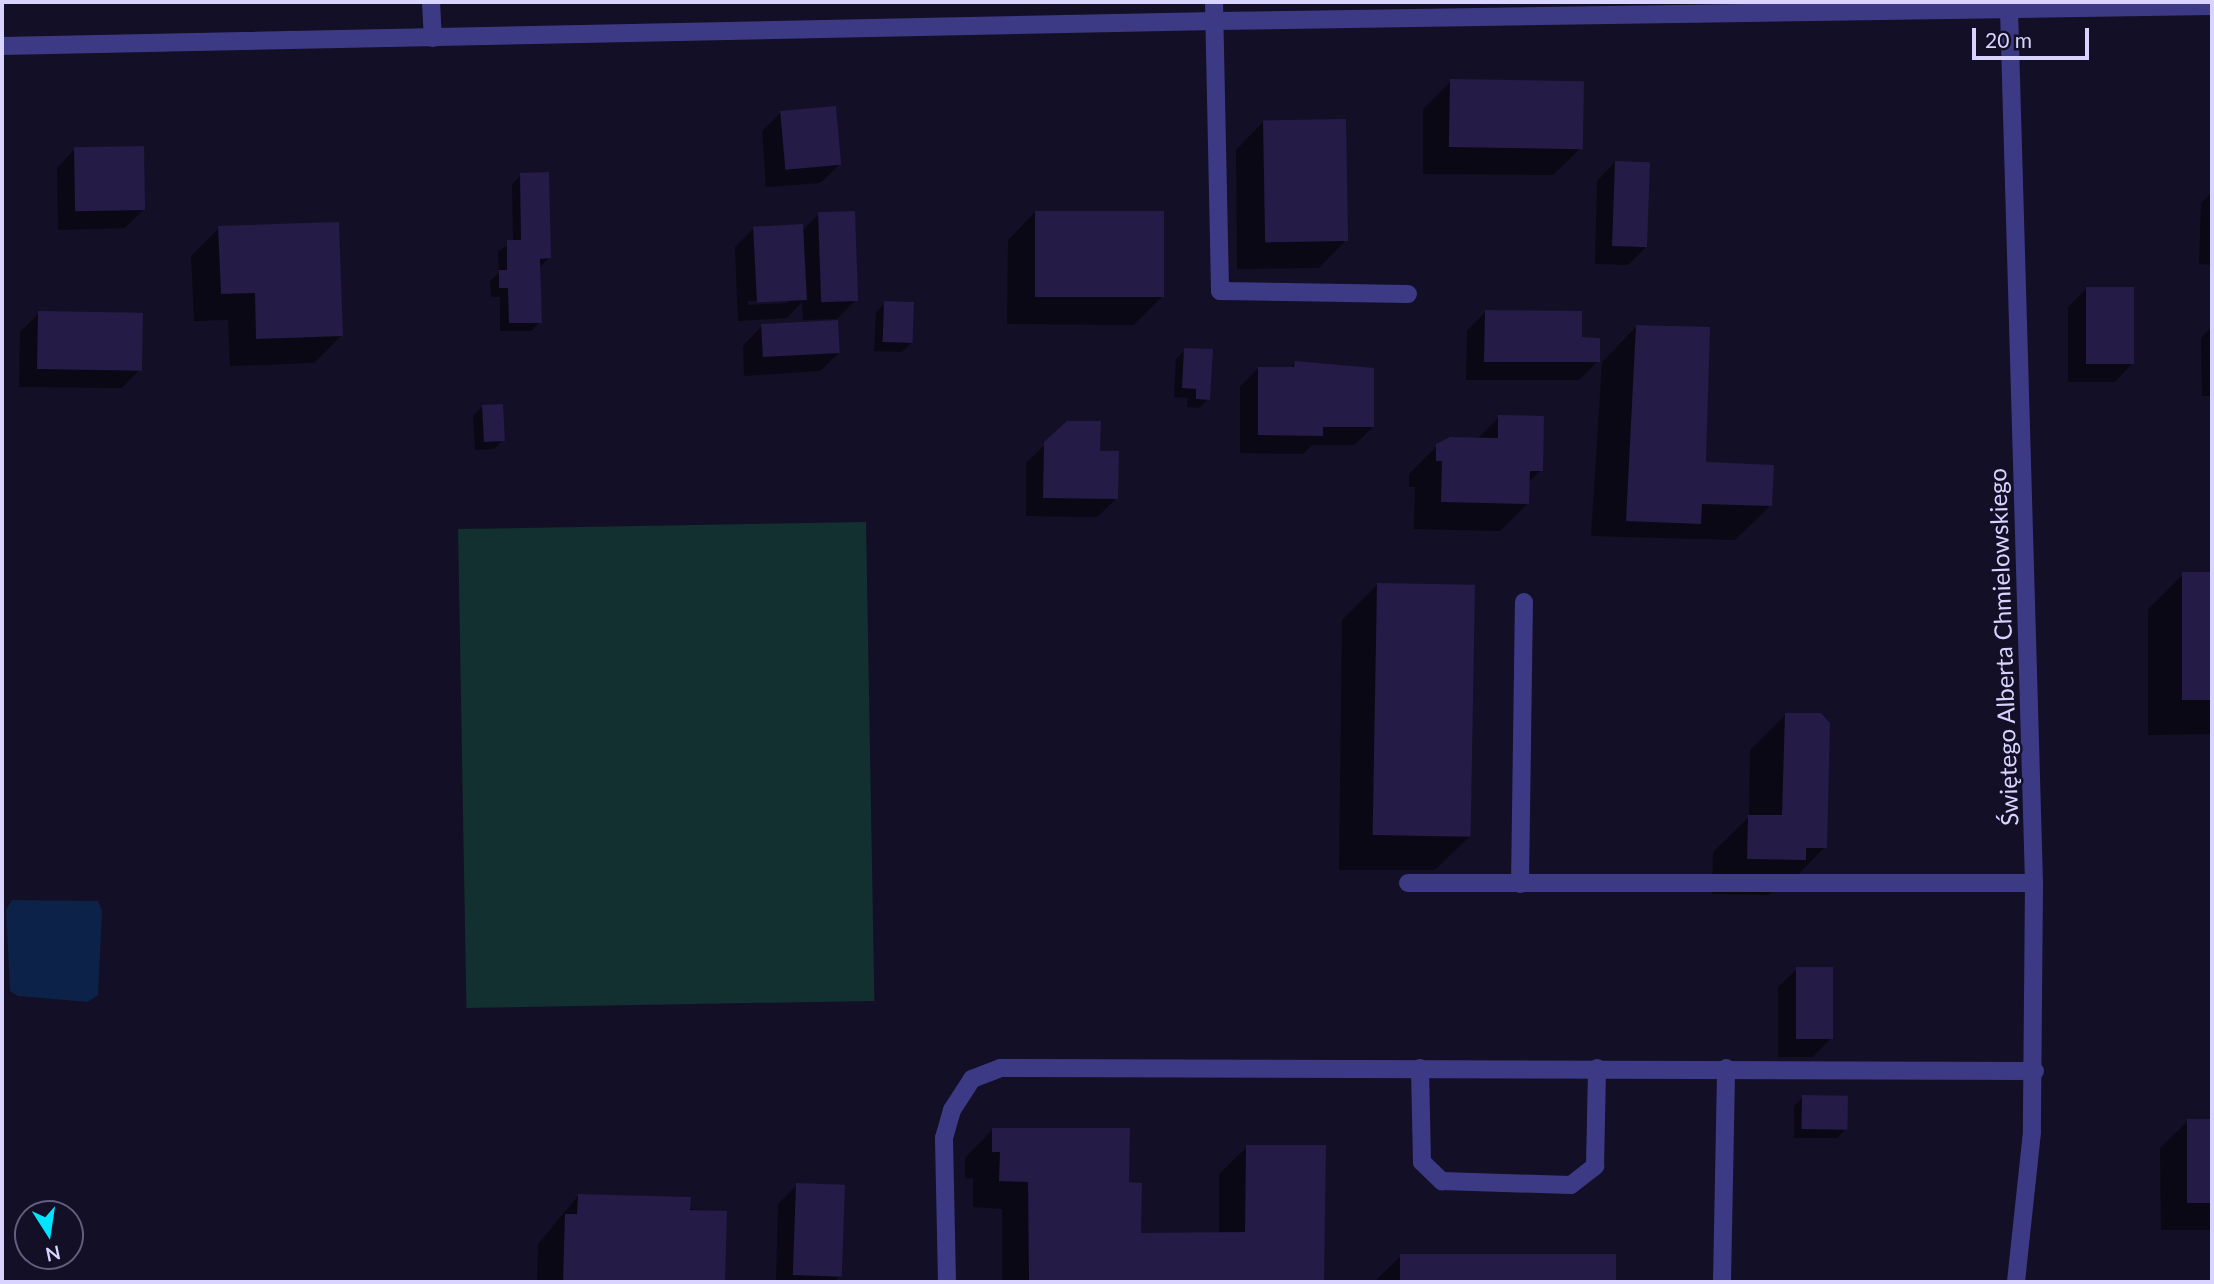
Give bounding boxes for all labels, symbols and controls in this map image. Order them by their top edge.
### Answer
scale bar [1976,14,2093,58]
text: 20 m [1985,27,2032,52]
street label: Świętego Alberta Chmielowskiego [1982,467,2024,827]
north arrow [14,1200,84,1270]
text: N [44,1241,63,1267]

